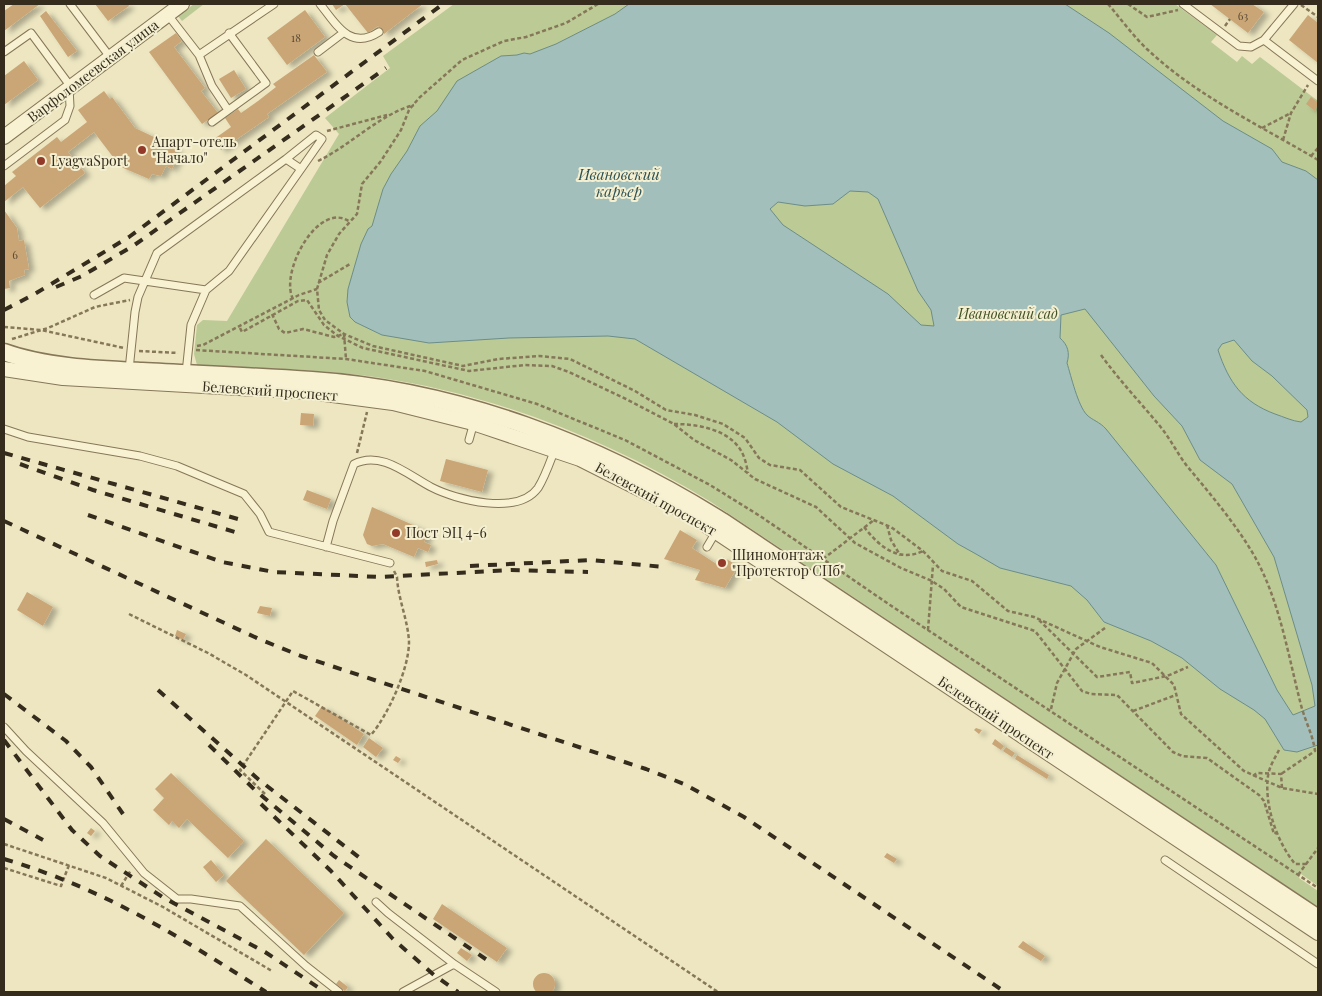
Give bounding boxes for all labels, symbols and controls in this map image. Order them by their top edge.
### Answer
house number: 63 [1238,8,1248,23]
street label: Варфоломеевская улица [23,15,162,126]
house number: 18 [291,30,301,45]
place label: Апарт-отель "Начало" [151,132,237,167]
marker: Апарт-отель "Начало" [136,144,148,156]
place label: LyagvaSport [51,151,129,170]
marker: LyagvaSport [35,155,47,167]
water label: Ивановский карьер [577,164,660,201]
house number: 6 [12,247,18,262]
park label: Ивановский сад [957,304,1058,323]
street label: Белевский проспект [201,376,339,405]
street label: Белевский проспект [592,457,721,540]
place label: Пост ЭЦ 4-6 [406,523,487,542]
marker: Пост ЭЦ 4-6 [390,527,402,539]
place label: Шиномонтаж "Протектор СПб" [732,545,844,580]
marker: Шиномонтаж "Протектор СПб" [716,557,728,569]
street label: Белевский проспект [935,672,1058,764]

